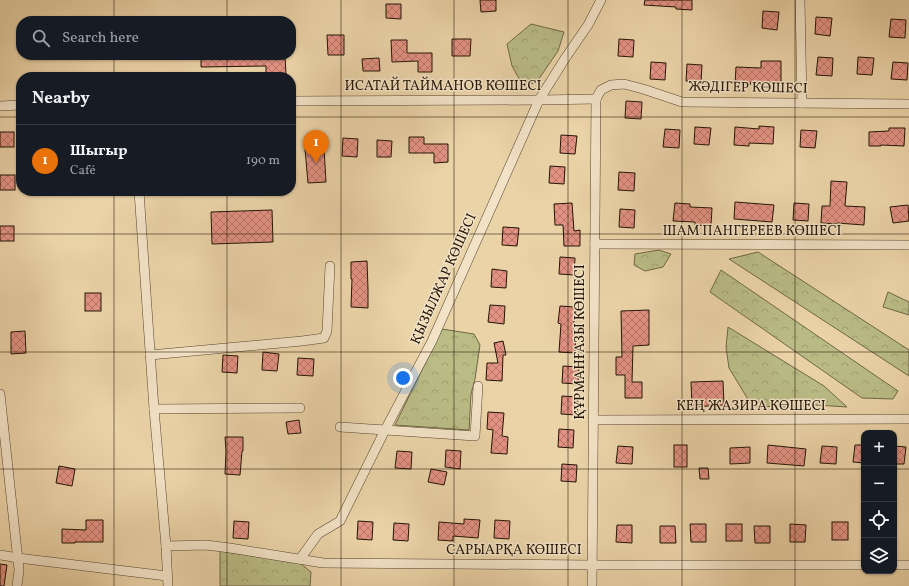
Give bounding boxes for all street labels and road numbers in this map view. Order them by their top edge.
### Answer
street label: ИСАТАЙ ТАЙМАНОВ КӨШЕСІ [344,76,542,96]
street label: ЖӘДІГЕР КӨШЕСІ [688,77,808,99]
street label: ҚЫЗЫЛЖАР КӨШЕСІ [407,210,482,348]
street label: ШАМ ПАНГЕРЕЕВ КӨШЕСІ [663,222,842,241]
street label: ҚҰРМАНҒАЗЫ КӨШЕСІ [571,264,590,420]
street label: КЕҢ ЖАЗИРА КӨШЕСІ [676,397,826,416]
street label: САРЫАРҚА КӨШЕСІ [446,541,582,560]

